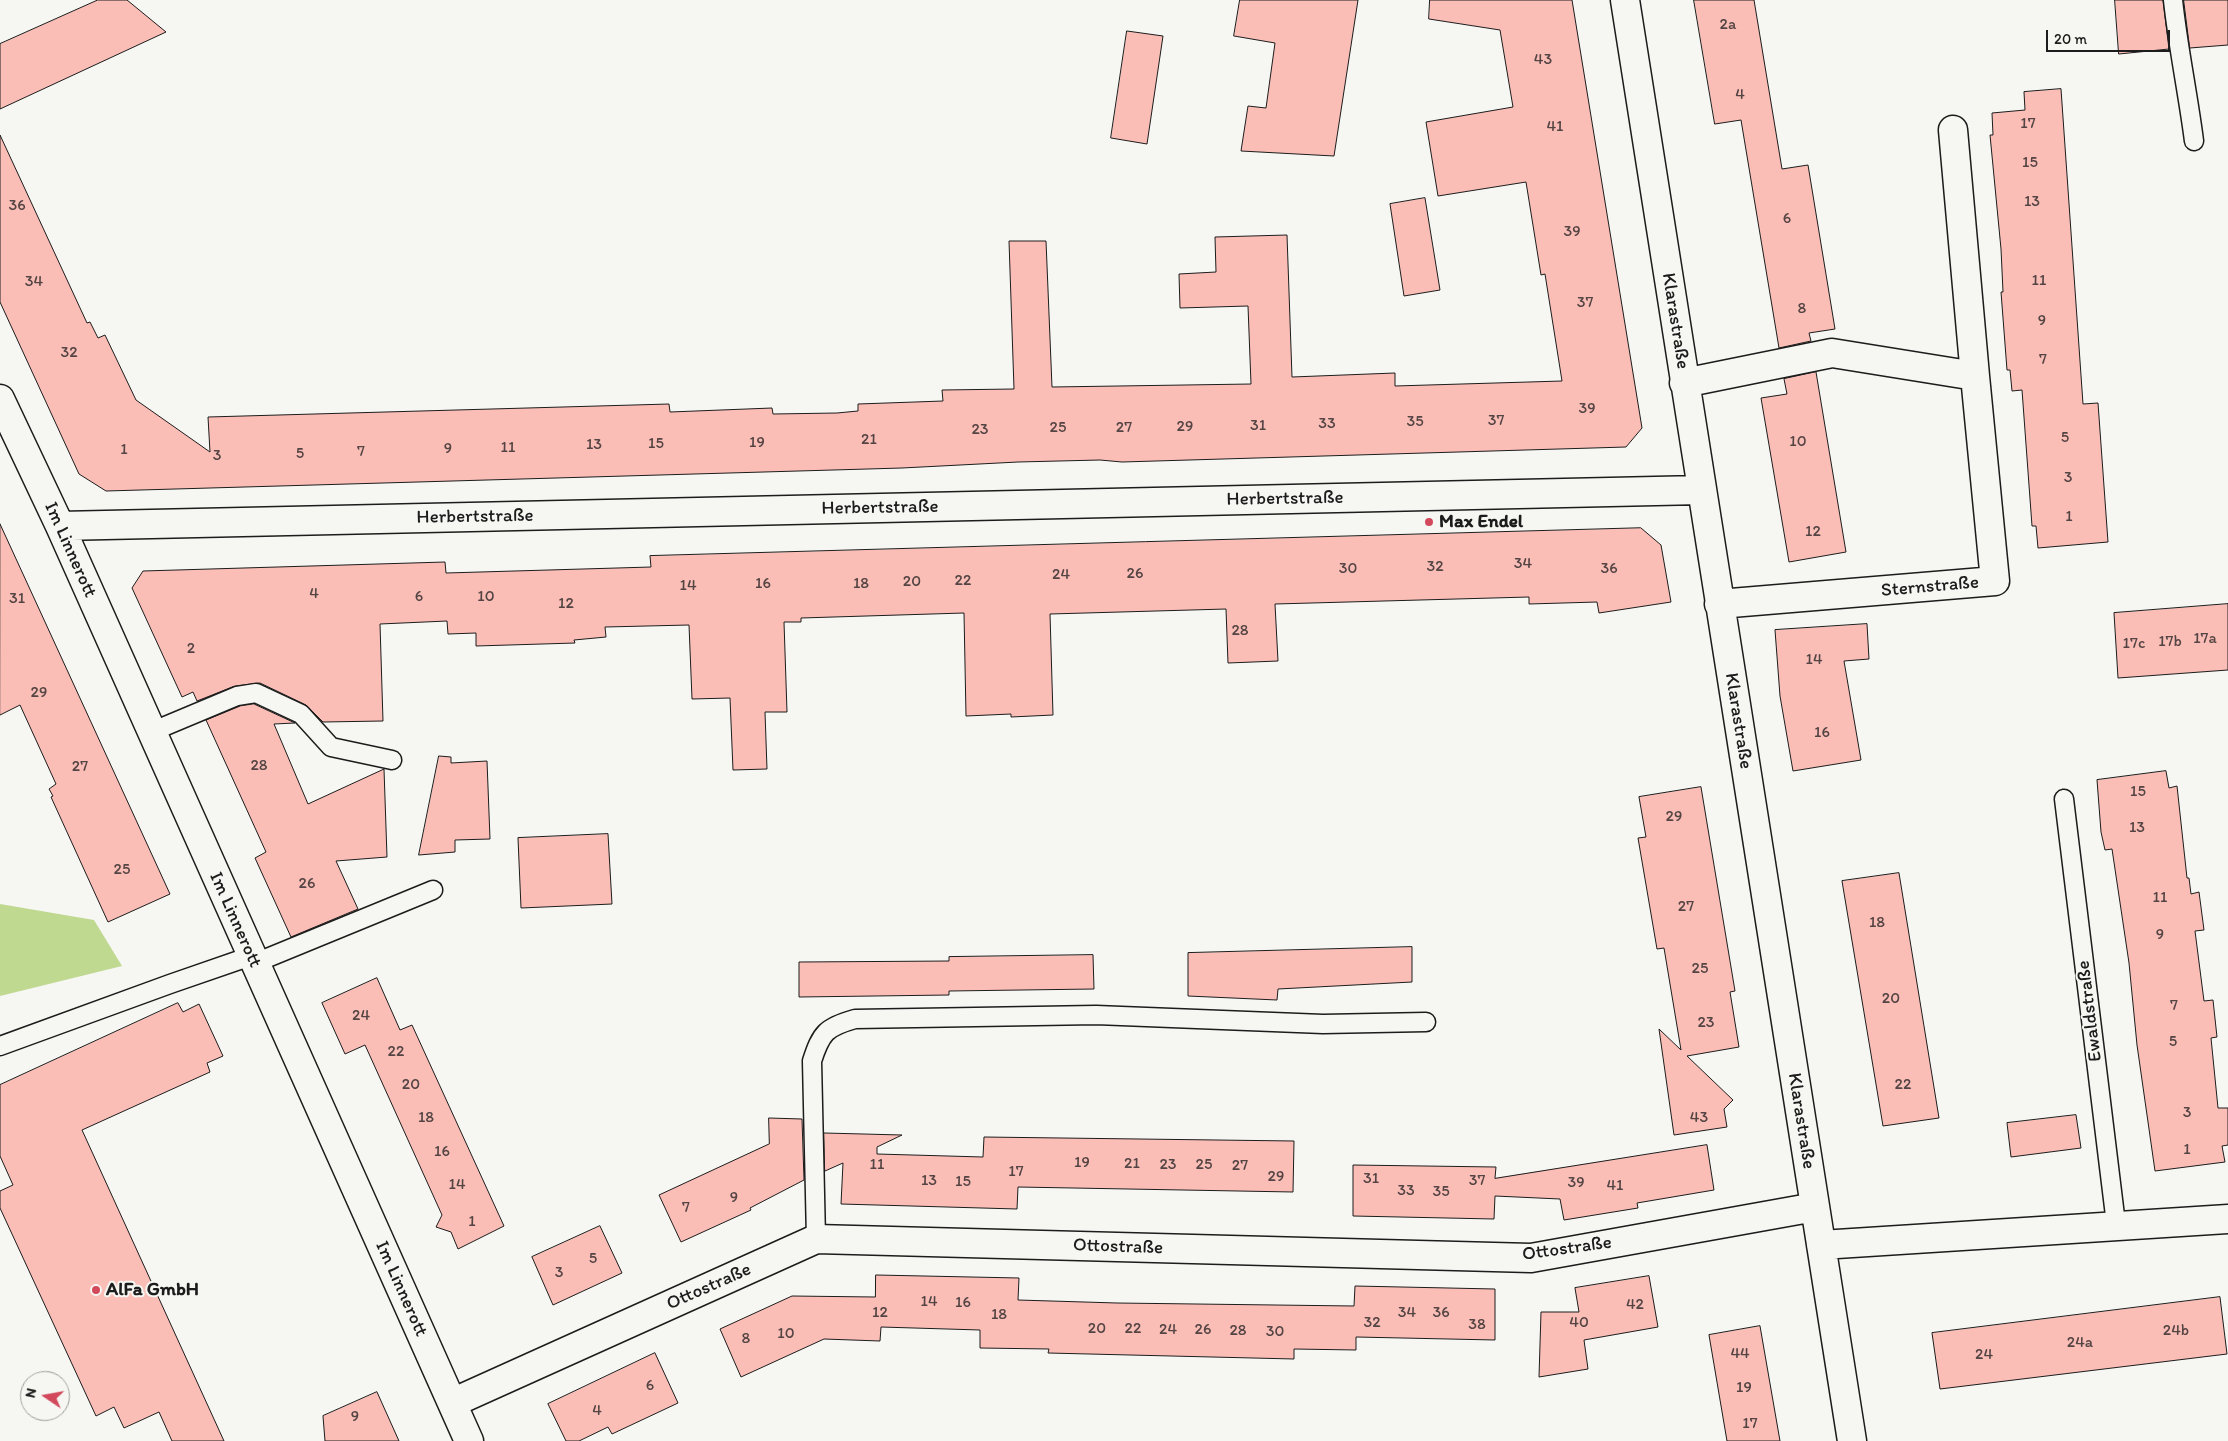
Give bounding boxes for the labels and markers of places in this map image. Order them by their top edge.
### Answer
place label: Max Endel [1439,511,1523,533]
marker: Max Endel [1423,516,1435,528]
place label: AlFa GmbH [106,1279,199,1301]
marker: AlFa GmbH [90,1284,102,1296]

